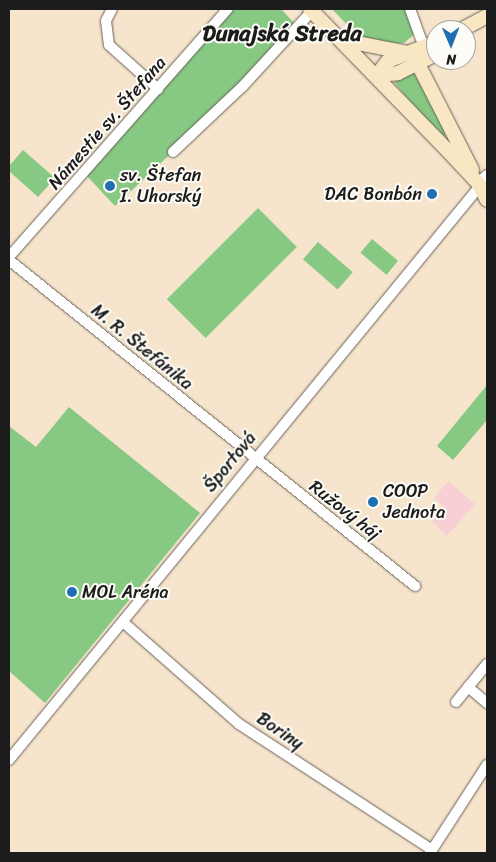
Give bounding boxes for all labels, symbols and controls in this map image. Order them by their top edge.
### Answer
north arrow [426,20,476,70]
district label: Dunajská Streda [203,21,361,47]
text: N [446,47,456,72]
street label: Námestie sv. Štefana [43,52,171,194]
place label: sv. Štefan I. Uhorský [120,165,202,208]
marker: sv. Štefan I. Uhorský [104,180,116,192]
place label: DAC Bonbón [325,183,422,205]
marker: DAC Bonbón [426,188,438,200]
street label: M. R. Štefánika [87,299,197,395]
street label: Športová [199,428,261,496]
street label: Ružový háj [305,475,385,545]
place label: COOP Jednota [383,481,445,524]
marker: COOP Jednota [367,496,379,508]
place label: MOL Aréna [82,581,169,603]
marker: MOL Aréna [66,586,78,598]
street label: Boriny [253,708,307,754]

